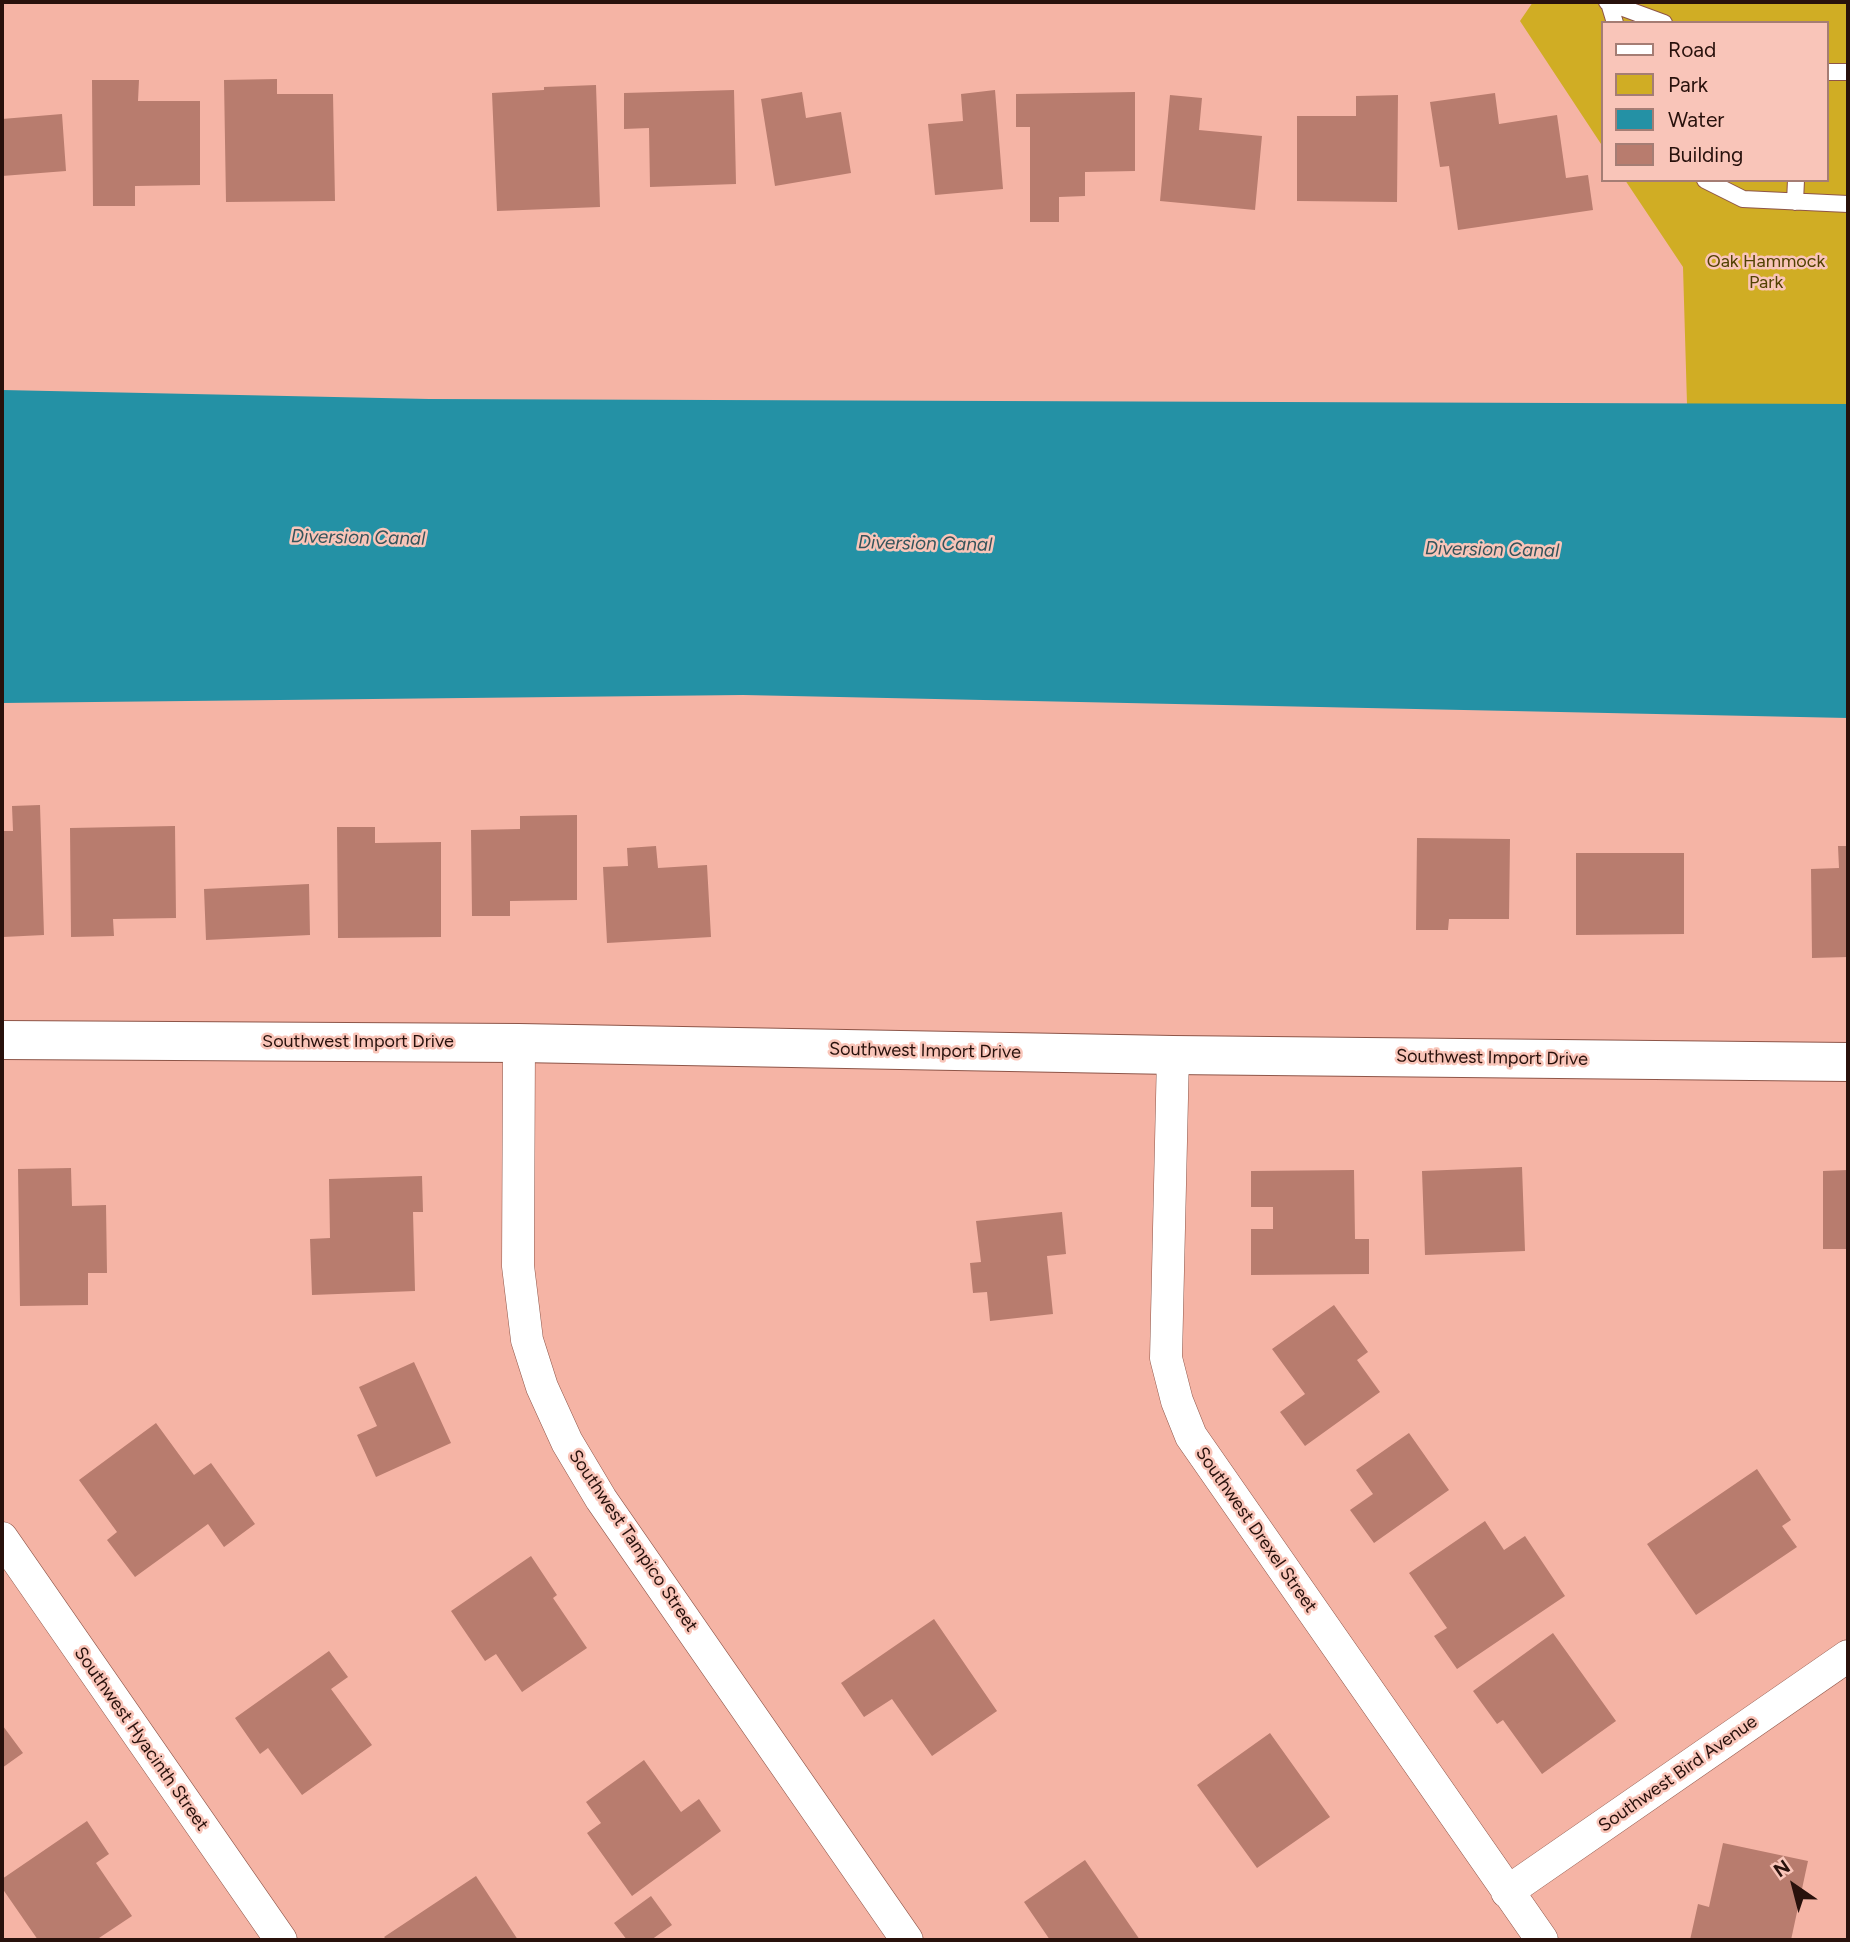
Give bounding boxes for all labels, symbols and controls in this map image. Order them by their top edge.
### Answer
legend [1602,21,1829,182]
text: Road [1668,37,1716,62]
text: Park [1668,72,1708,97]
text: Water [1668,107,1724,132]
text: Building [1668,142,1743,167]
park label: Oak Hammock Park [1707,251,1825,294]
water label: Diversion Canal [291,525,425,551]
water label: Diversion Canal [858,531,992,557]
water label: Diversion Canal [1425,537,1559,563]
street label: Southwest Import Drive [262,1031,454,1053]
street label: Southwest Import Drive [829,1039,1021,1063]
street label: Southwest Import Drive [1396,1046,1588,1070]
street label: Southwest Drexel Street [1191,1443,1321,1617]
street label: Southwest Tampico Street [564,1446,702,1636]
street label: Southwest Hyacinth Street [69,1643,213,1835]
street label: Southwest Bird Avenue [1595,1711,1761,1837]
north arrow [1759,1851,1829,1921]
text: N [1769,1855,1794,1882]

